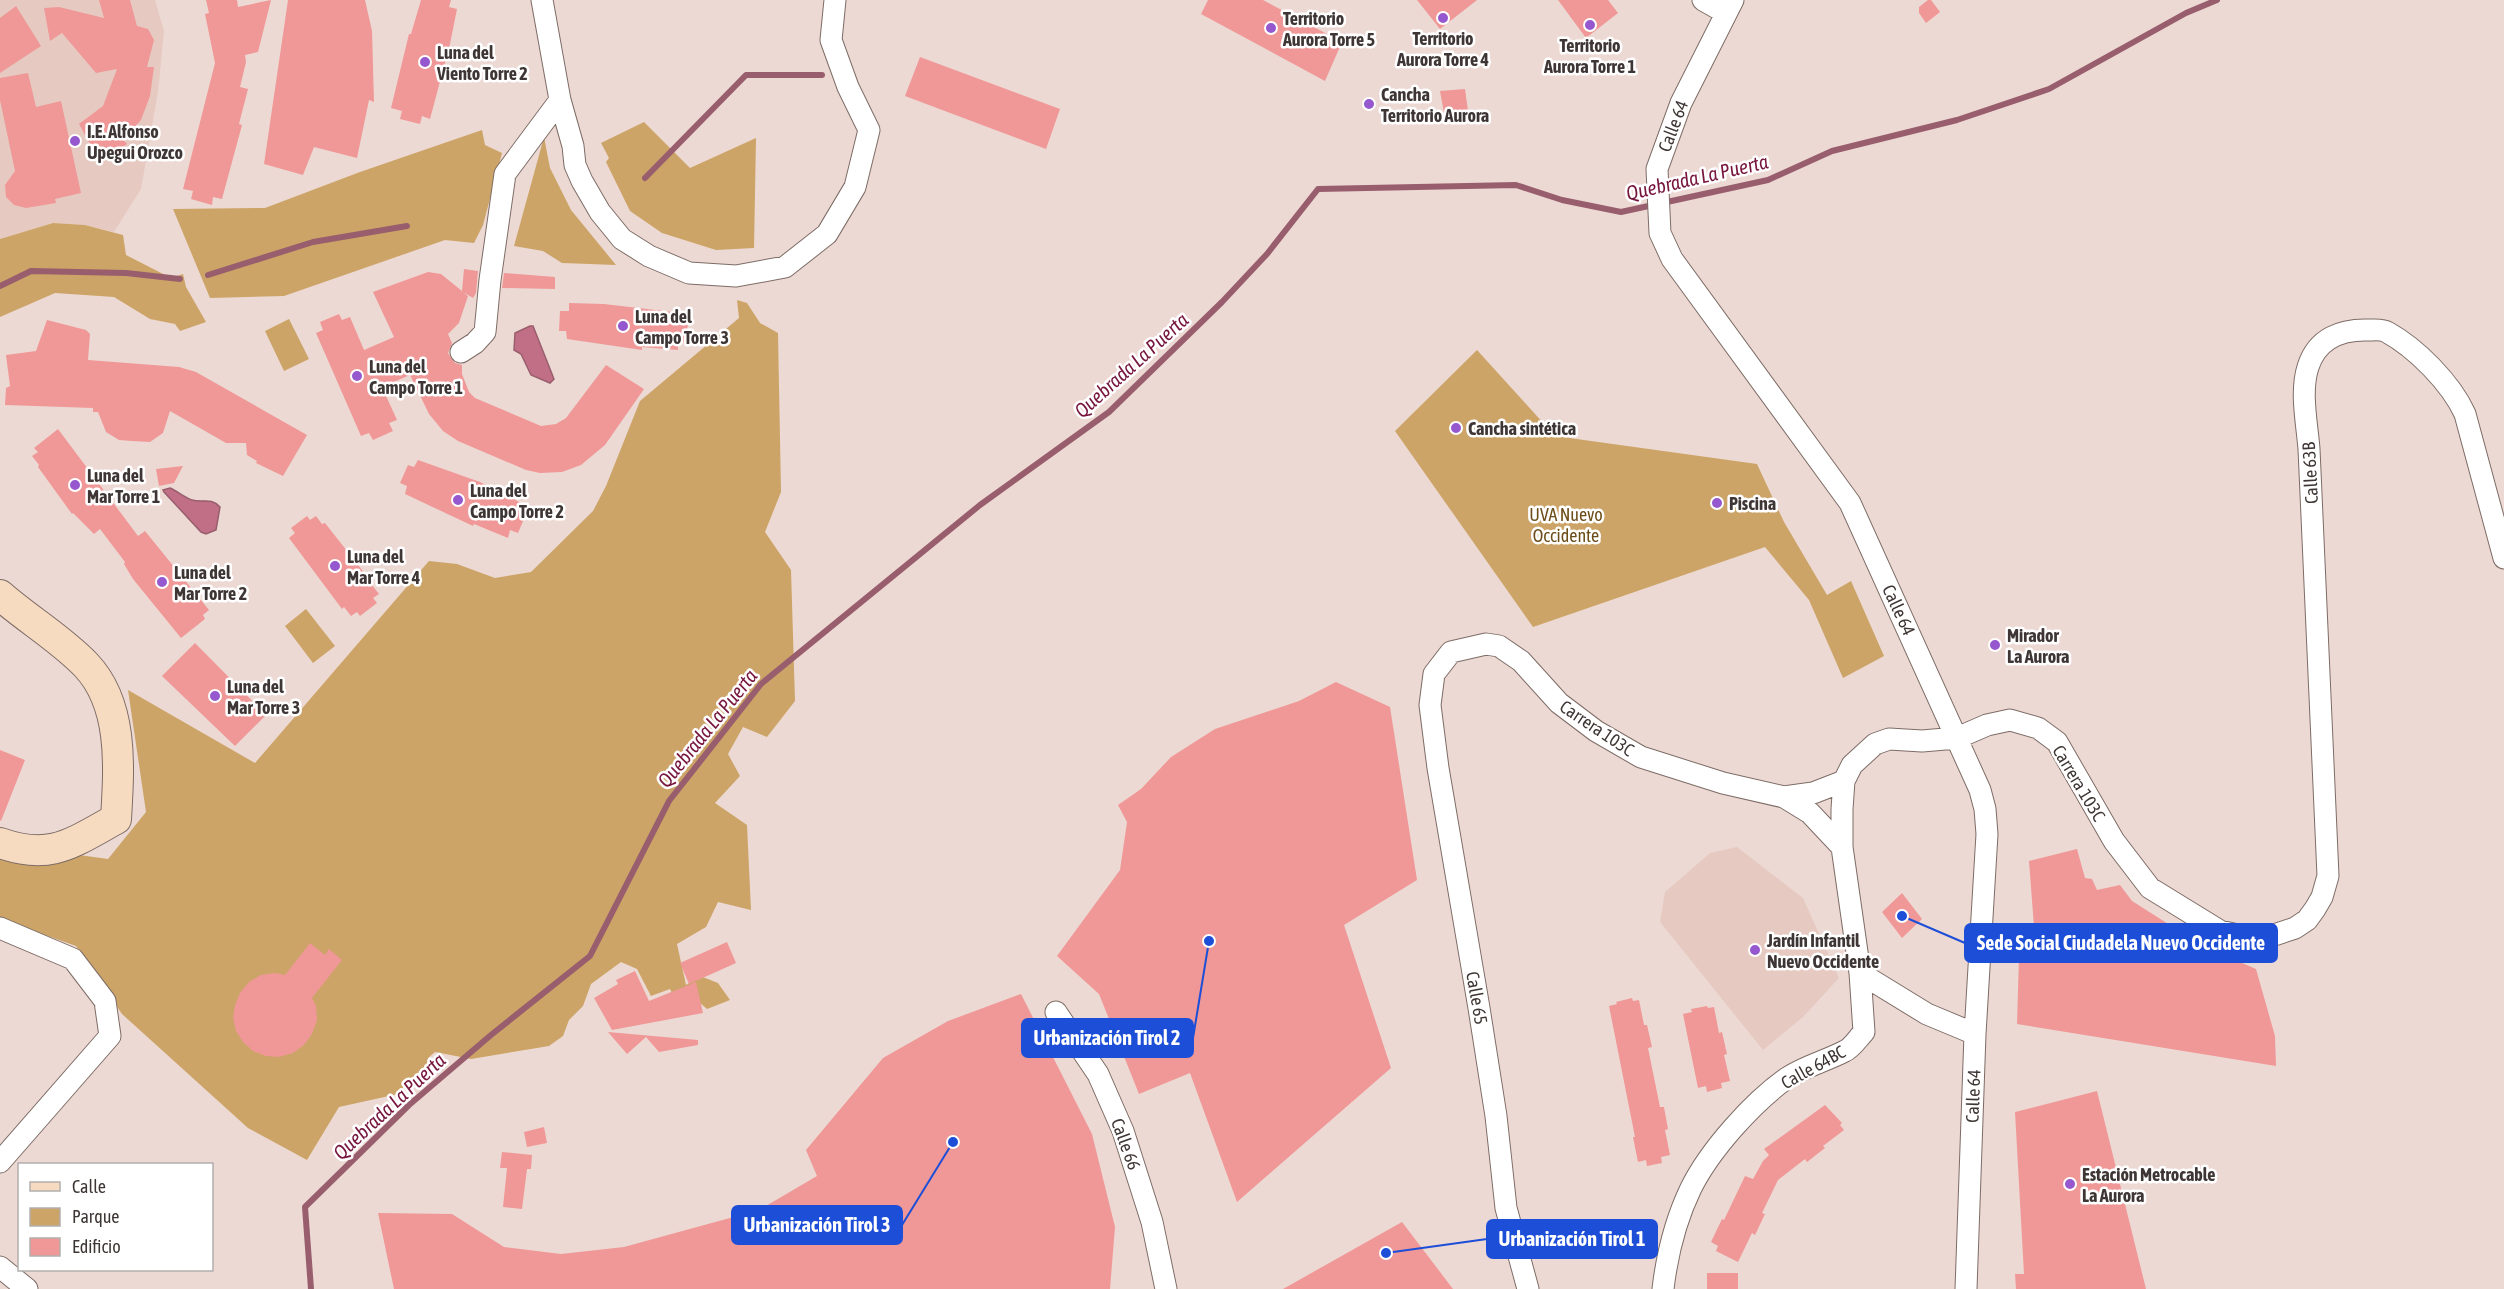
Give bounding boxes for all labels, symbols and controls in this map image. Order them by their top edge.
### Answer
place label: Territorio Aurora Torre 5 [1282,8,1375,50]
marker: Territorio Aurora Torre 4 [1436,11,1450,25]
marker: Territorio Aurora Torre 1 [1583,18,1597,32]
marker: Territorio Aurora Torre 5 [1264,21,1278,35]
place label: Territorio Aurora Torre 4 [1396,28,1489,70]
place label: Territorio Aurora Torre 1 [1543,35,1636,77]
place label: Luna del Viento Torre 2 [436,42,528,84]
marker: Luna del Viento Torre 2 [418,55,432,69]
place label: Cancha Territorio Aurora [1381,84,1489,126]
marker: Cancha Territorio Aurora [1362,97,1376,111]
street label: Calle 64 [1654,97,1692,155]
place label: I.E. Alfonso Upegui Orozco [87,121,183,163]
marker: I.E. Alfonso Upegui Orozco [68,134,82,148]
water label: Quebrada La Puerta [1624,149,1770,205]
place label: Luna del Campo Torre 3 [635,306,729,348]
water label: Quebrada La Puerta [1069,308,1193,422]
marker: Luna del Campo Torre 3 [616,319,630,333]
place label: Luna del Campo Torre 1 [369,356,463,398]
marker: Luna del Campo Torre 1 [350,369,364,383]
place label: Cancha sintética [1468,418,1576,439]
marker: Cancha sintética [1449,421,1463,435]
street label: Calle 63B [2298,441,2322,504]
place label: Luna del Mar Torre 1 [87,465,160,507]
marker: Luna del Mar Torre 1 [68,478,82,492]
place label: Luna del Campo Torre 2 [470,480,564,522]
marker: Luna del Campo Torre 2 [451,493,465,507]
place label: Piscina [1729,493,1776,514]
marker: Piscina [1710,496,1724,510]
park label: UVA Nuevo Occidente [1529,504,1603,546]
place label: Luna del Mar Torre 4 [347,546,420,588]
marker: Luna del Mar Torre 4 [328,559,342,573]
place label: Luna del Mar Torre 2 [174,562,247,604]
marker: Luna del Mar Torre 2 [155,575,169,589]
street label: Calle 64 [1878,581,1920,639]
place label: Mirador La Aurora [2007,625,2069,667]
marker: Mirador La Aurora [1988,638,2002,652]
water label: Quebrada La Puerta [652,664,762,792]
place label: Luna del Mar Torre 3 [227,676,300,718]
marker: Luna del Mar Torre 3 [208,689,222,703]
street label: Carrera 103C [1556,696,1638,760]
street label: Carrera 103C [2048,741,2110,825]
callout: Sede Social Ciudadela Nuevo Occidente [1965,924,2277,962]
place label: Jardín Infantil Nuevo Occidente [1766,930,1879,972]
text: Sede Social Ciudadela Nuevo Occidente [1977,931,2265,954]
marker: Jardín Infantil Nuevo Occidente [1748,943,1762,957]
street label: Calle 65 [1462,970,1492,1026]
callout: Urbanización Tirol 2 [1022,1019,1193,1057]
text: Urbanización Tirol 2 [1034,1026,1180,1049]
street label: Calle 64BC [1777,1041,1849,1093]
water label: Quebrada La Puerta [328,1048,450,1164]
street label: Calle 64 [1962,1069,1984,1123]
street label: Calle 66 [1107,1115,1145,1173]
legend [18,1163,213,1271]
place label: Estación Metrocable La Aurora [2082,1164,2216,1206]
text: Calle [72,1176,106,1197]
marker: Estación Metrocable La Aurora [2063,1177,2077,1191]
text: Parque [72,1206,120,1227]
callout: Urbanización Tirol 3 [732,1206,902,1244]
text: Urbanización Tirol 3 [744,1213,890,1236]
callout: Urbanización Tirol 1 [1487,1220,1657,1258]
text: Urbanización Tirol 1 [1499,1227,1645,1250]
text: Edificio [72,1236,121,1257]

